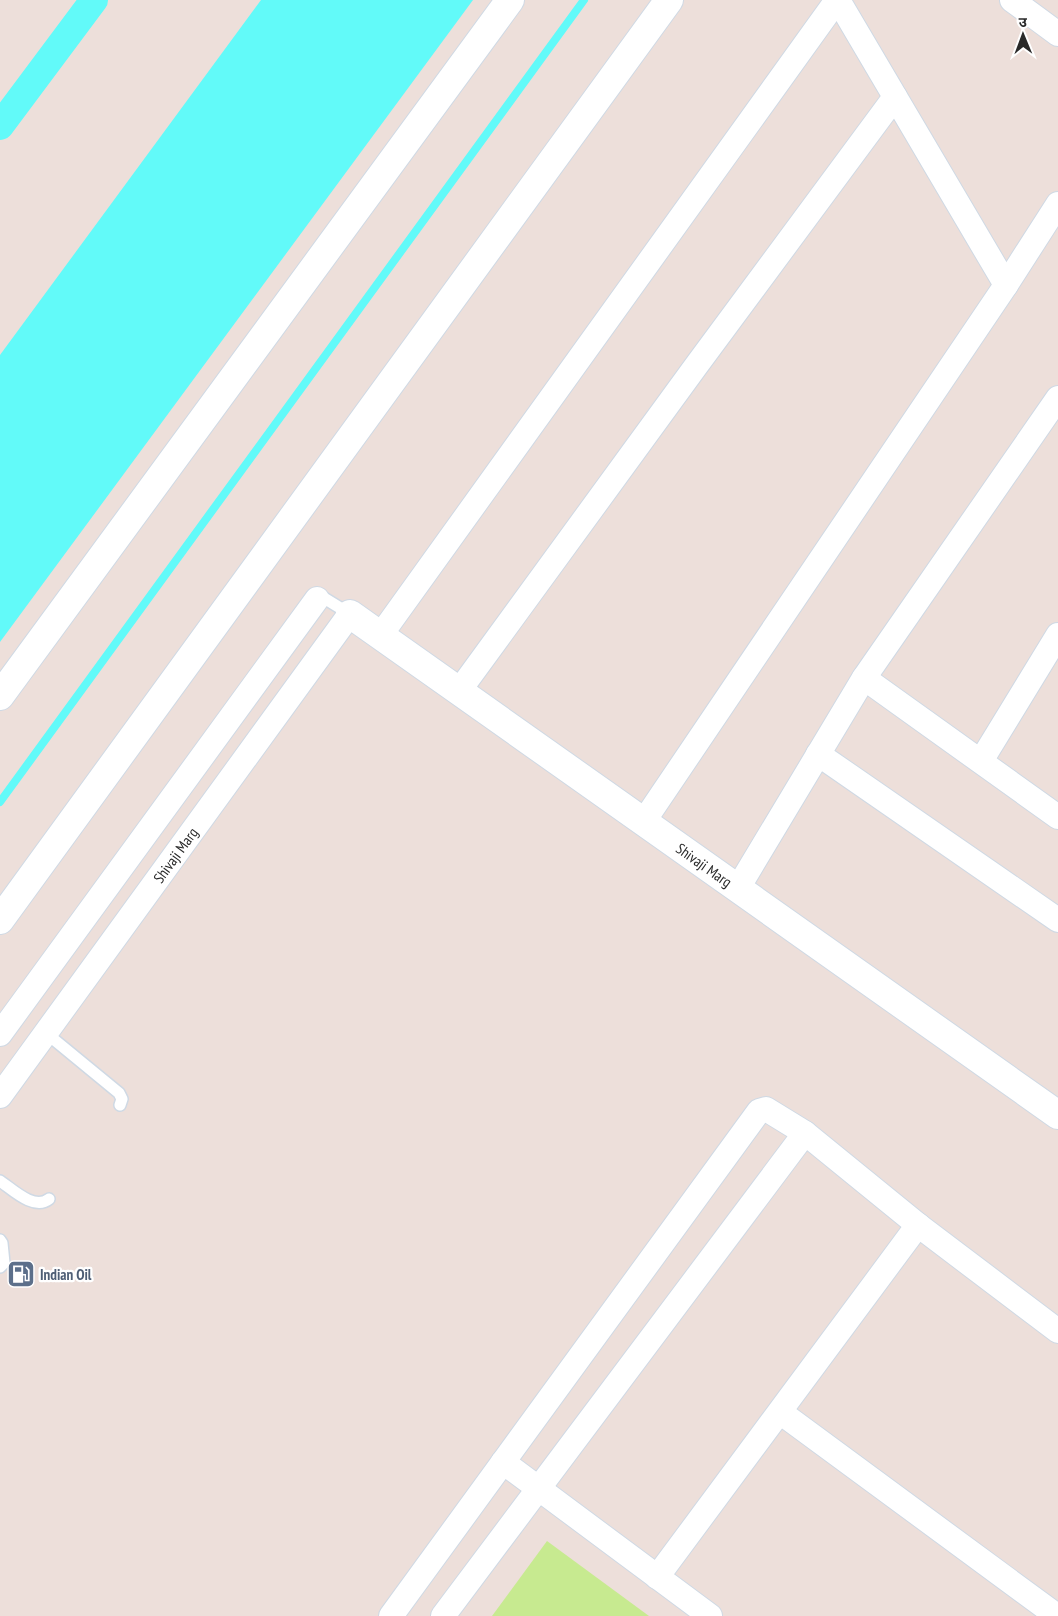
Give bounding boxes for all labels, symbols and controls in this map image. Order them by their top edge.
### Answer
north arrow [998,10,1048,60]
text: उ [1019,13,1028,31]
street label: Shivaji Marg [149,823,202,886]
street label: Shivaji Marg [673,838,736,891]
fuel station icon: Indian Oil [6,1259,36,1289]
place label: Indian Oil [40,1265,92,1284]

